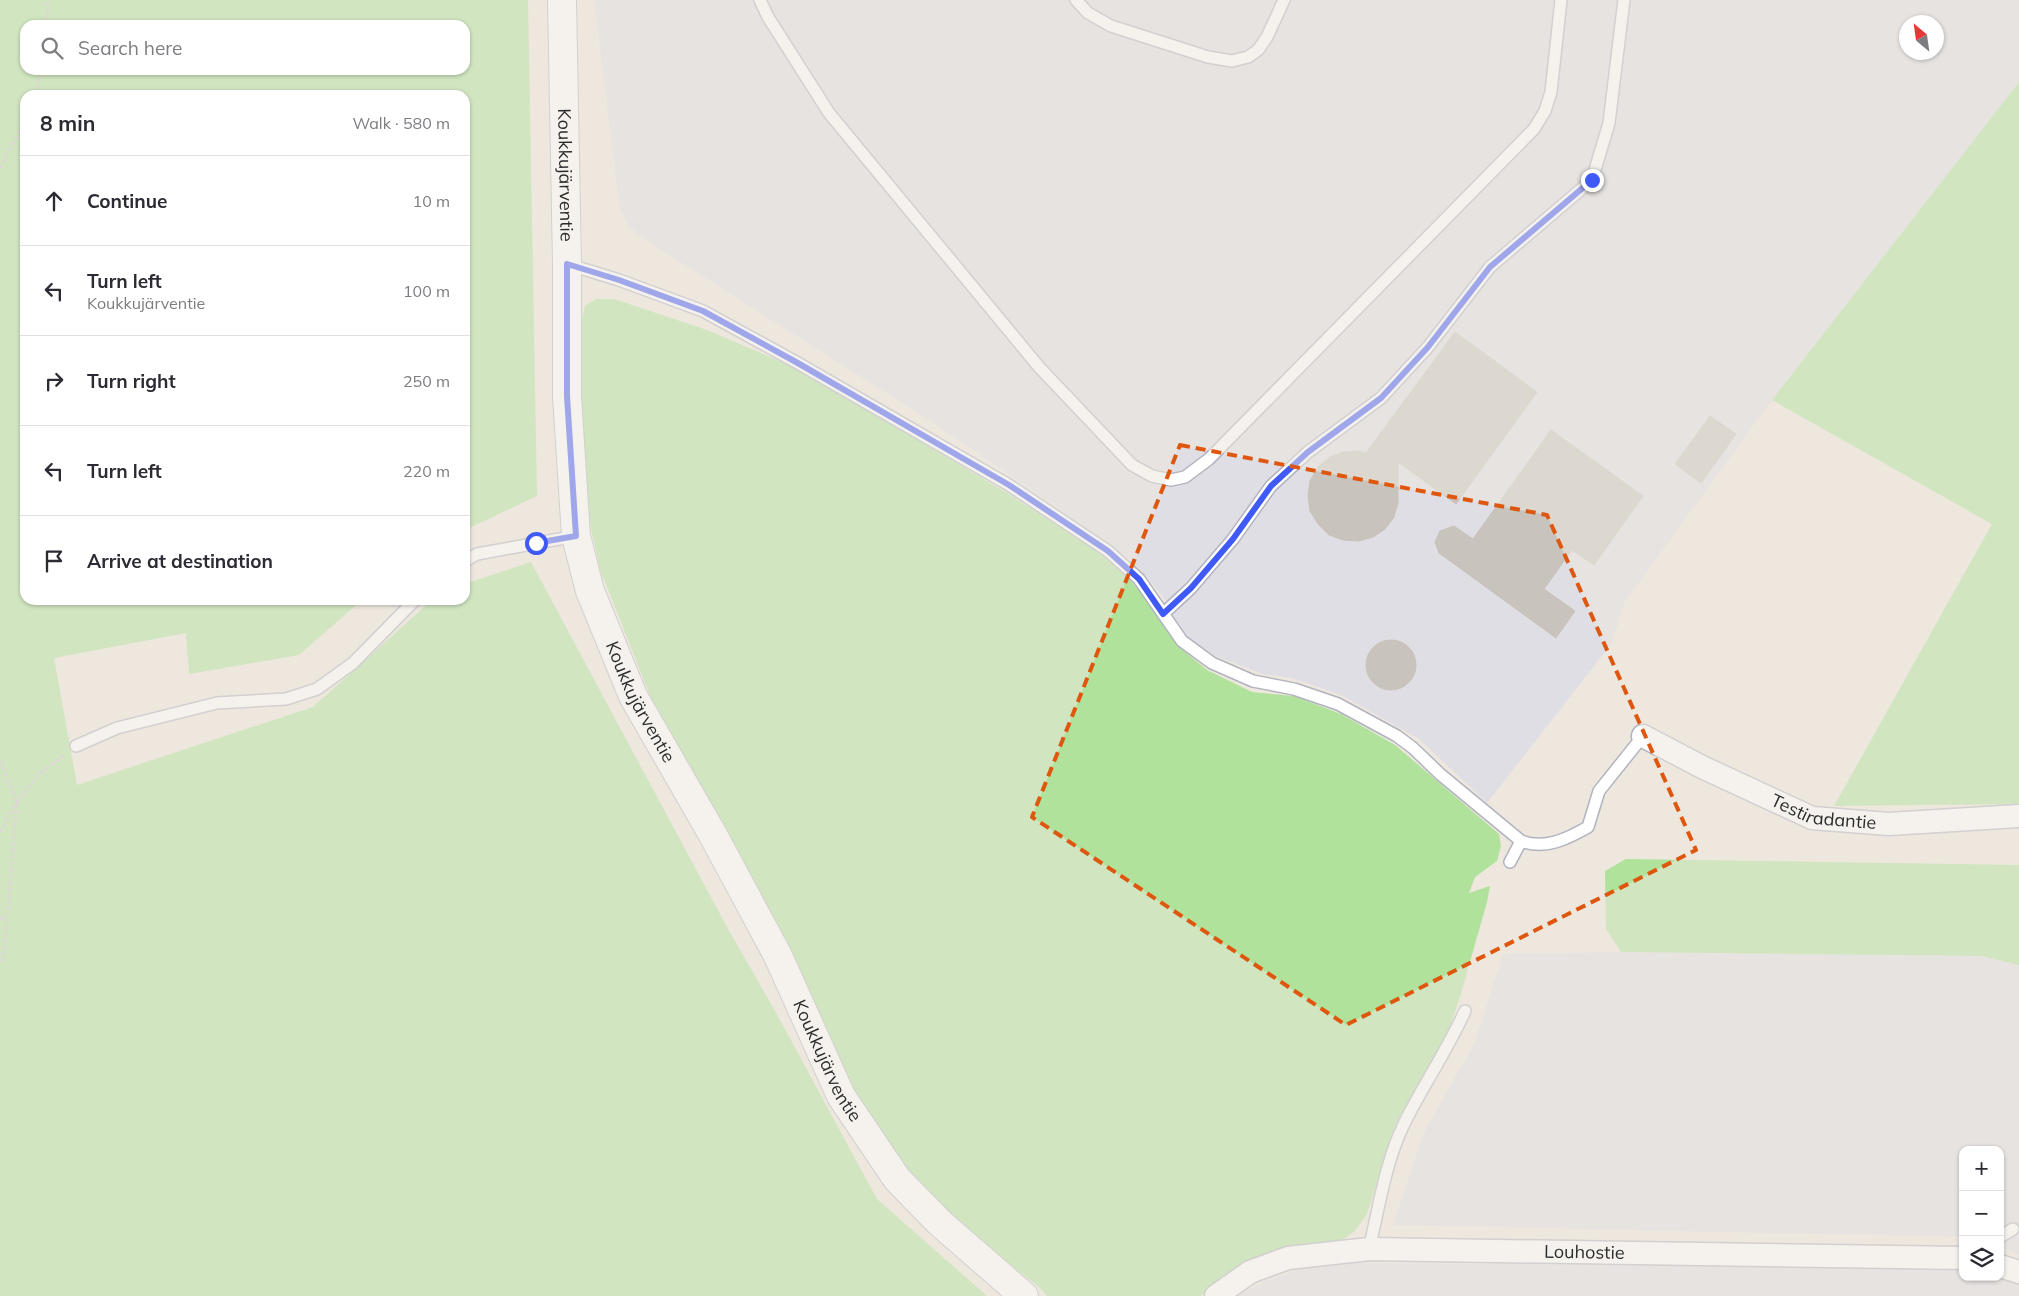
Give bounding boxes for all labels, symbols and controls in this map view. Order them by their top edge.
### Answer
north arrow [1899,15,1944,60]
search box [20,20,470,75]
icon: search [38,34,66,62]
text: Search here [78,36,182,60]
street label: Koukkujärventie [553,108,579,242]
text: 8 min [40,110,95,136]
text: Walk · 580 m [352,113,450,133]
route end [1581,169,1604,192]
icon: ahead [40,187,68,215]
text: Continue [87,189,167,213]
text: 10 m [413,191,450,211]
text: Turn left [87,269,162,293]
icon: left [40,277,68,305]
text: 100 m [403,281,450,301]
text: Koukkujärventie [87,293,205,313]
icon: right [40,367,68,395]
text: Turn right [87,369,176,393]
text: 250 m [403,371,450,391]
icon: left [40,457,68,485]
text: Turn left [87,459,162,483]
text: 220 m [403,461,450,481]
route start [525,532,548,555]
icon: arrive [40,547,68,575]
text: Arrive at destination [87,549,273,573]
street label: Koukkujärventie [601,638,681,767]
street label: Testiradantie [1767,789,1877,834]
street label: Koukkujärventie [788,996,867,1126]
map controls [1959,1146,2004,1281]
button: + [1959,1146,2004,1191]
button: − [1959,1191,2004,1236]
button: layers [1959,1236,2004,1281]
street label: Louhostie [1544,1240,1625,1264]

